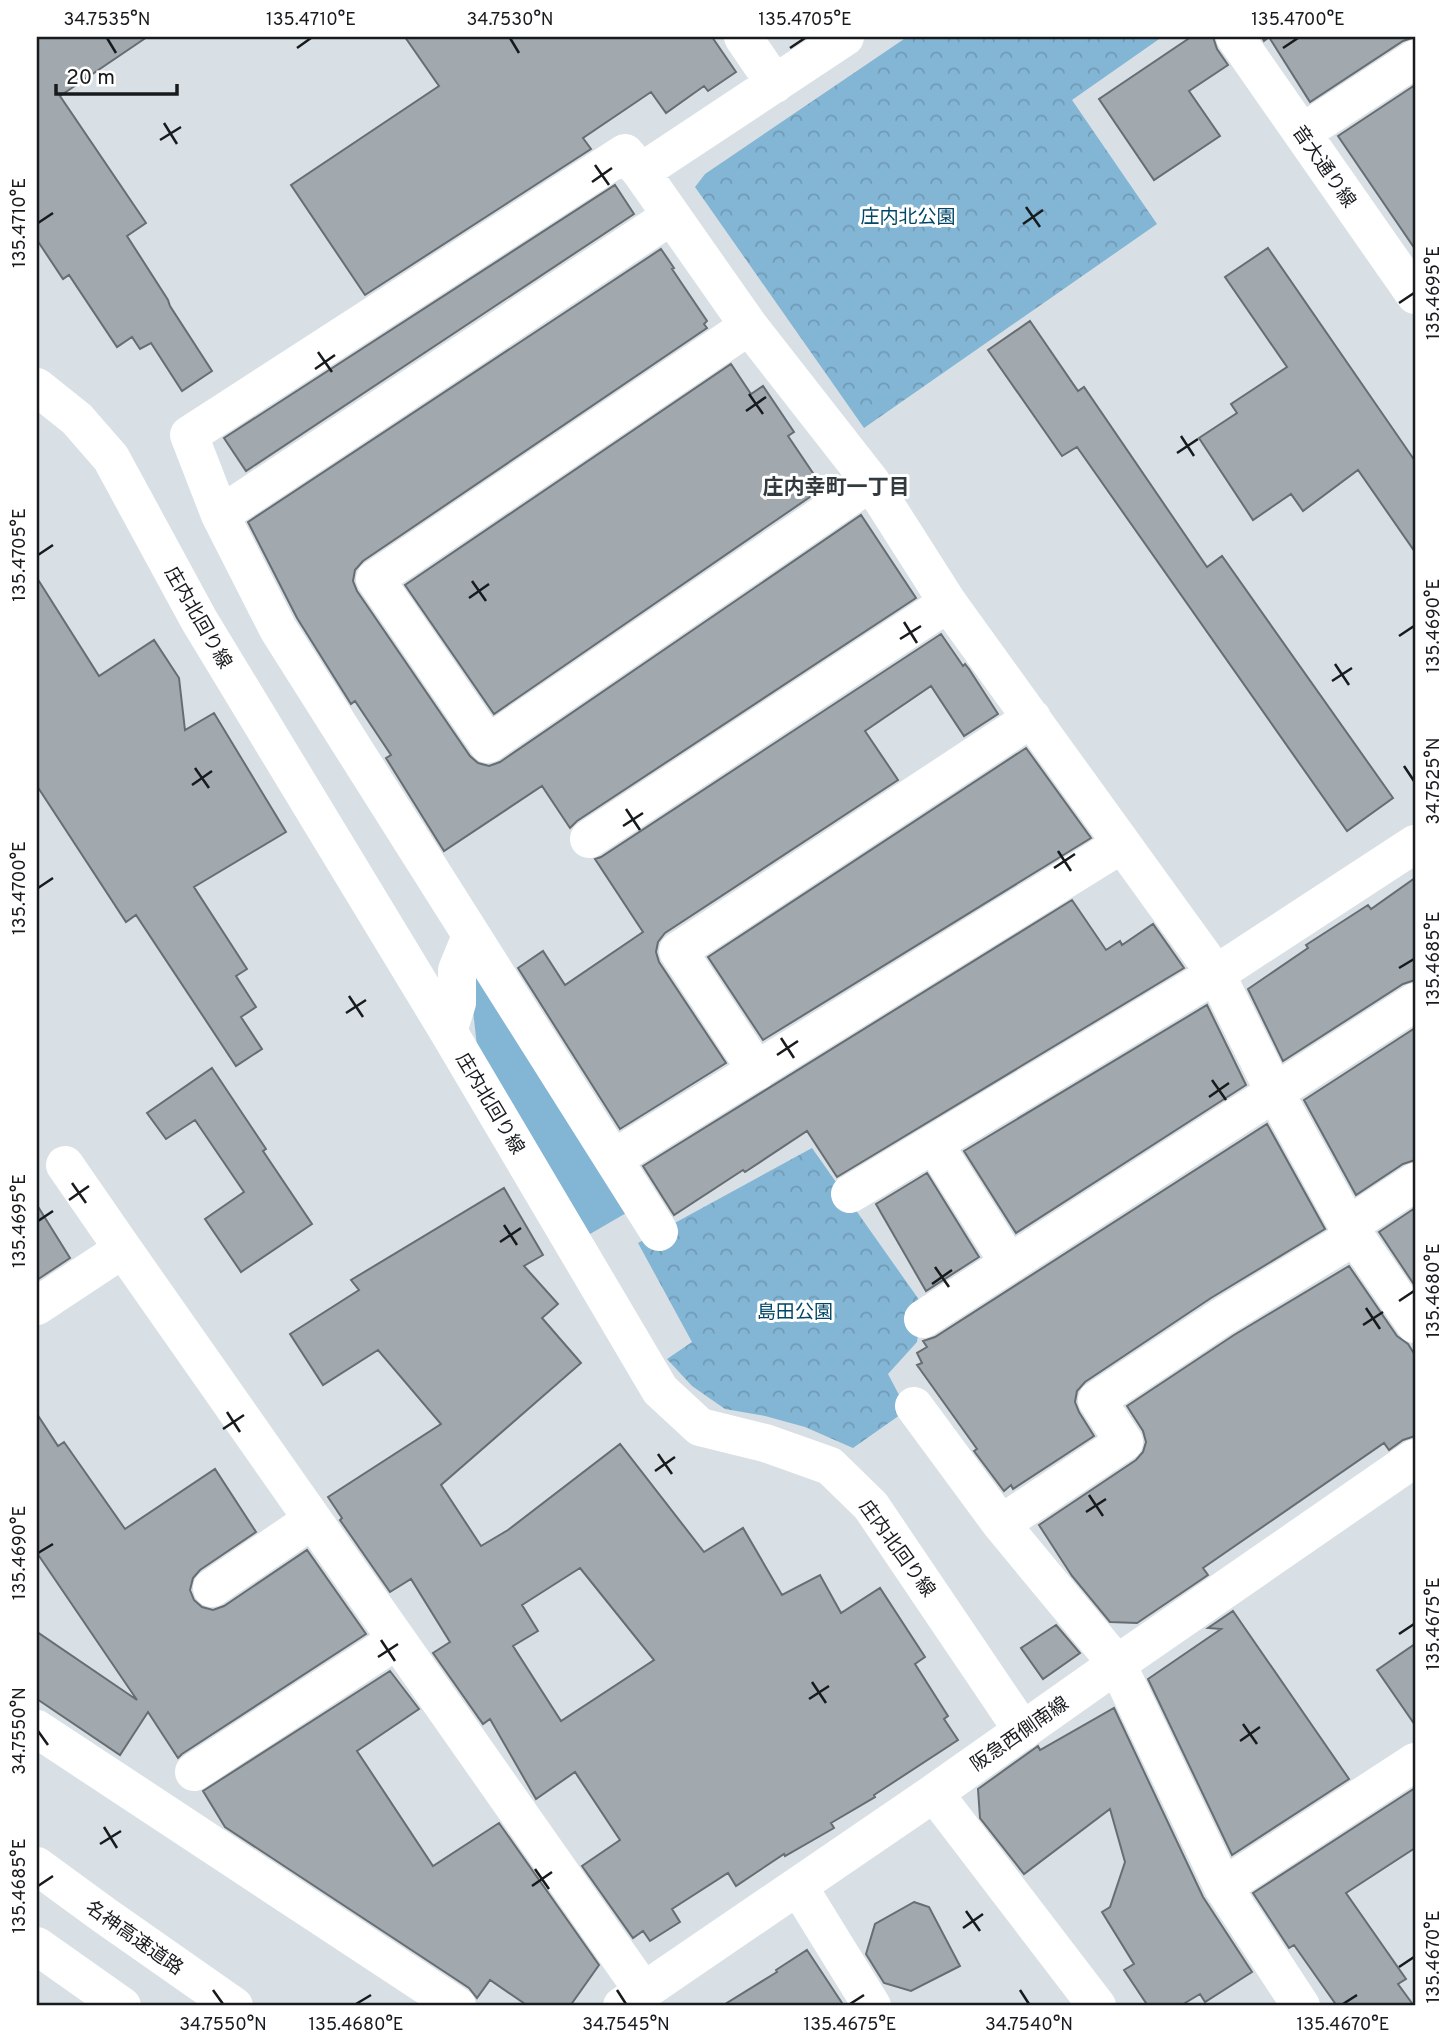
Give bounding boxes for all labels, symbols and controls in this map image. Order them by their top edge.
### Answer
text: 34.7535°N [64,9,150,32]
text: 135.4710°E [266,9,356,32]
text: 34.7530°N [466,9,554,32]
text: 135.4705°E [758,9,852,32]
text: 135.4700°E [1251,9,1345,32]
scale bar [56,52,177,96]
text: 20 m [66,65,115,92]
street label: 音大通り線 [1286,121,1360,213]
text: 135.4710°E [9,178,32,268]
park label: 庄内北公園 [860,206,956,230]
text: 135.4695°E [1423,246,1446,340]
district label: 庄内幸町一丁目 [763,475,910,502]
text: 135.4705°E [9,508,32,602]
street label: 庄内北回り線 [158,563,236,673]
text: 135.4690°E [1423,579,1446,673]
text: 34.7525°N [1423,737,1446,825]
text: 135.4700°E [9,841,32,935]
text: 135.4685°E [1423,911,1446,1007]
street label: 庄内北回り線 [450,1049,529,1159]
text: 135.4695°E [9,1174,32,1268]
text: 135.4680°E [1423,1243,1446,1339]
park label: 島田公園 [757,1301,833,1325]
street label: 庄内北回り線 [853,1496,940,1602]
text: 135.4690°E [9,1506,32,1600]
text: 135.4675°E [1423,1577,1446,1671]
text: 34.7550°N [9,1687,32,1775]
street label: 阪急西側南線 [967,1692,1074,1777]
text: 135.4685°E [9,1838,32,1934]
street label: 名神高速道路 [80,1896,187,1981]
text: 135.4670°E [1423,1911,1446,2003]
text: 34.7550°N [179,2014,267,2037]
text: 135.4680°E [308,2014,404,2037]
text: 34.7545°N [582,2014,670,2037]
text: 135.4675°E [803,2014,897,2037]
text: 34.7540°N [985,2014,1073,2037]
text: 135.4670°E [1297,2014,1389,2037]

